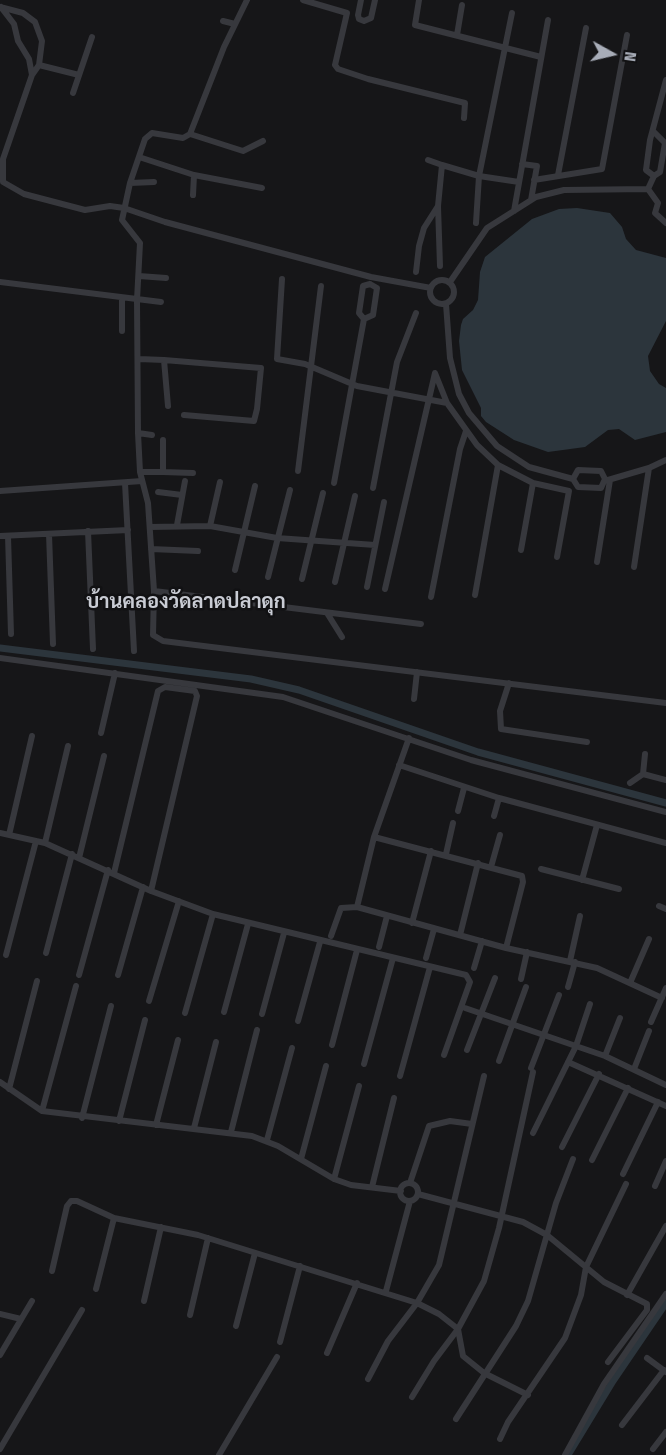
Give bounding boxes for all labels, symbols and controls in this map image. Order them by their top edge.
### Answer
north arrow [582,24,642,84]
text: N [620,51,640,63]
district label: บ้านคลองวัดลาดปลาดุก [86,590,286,614]

